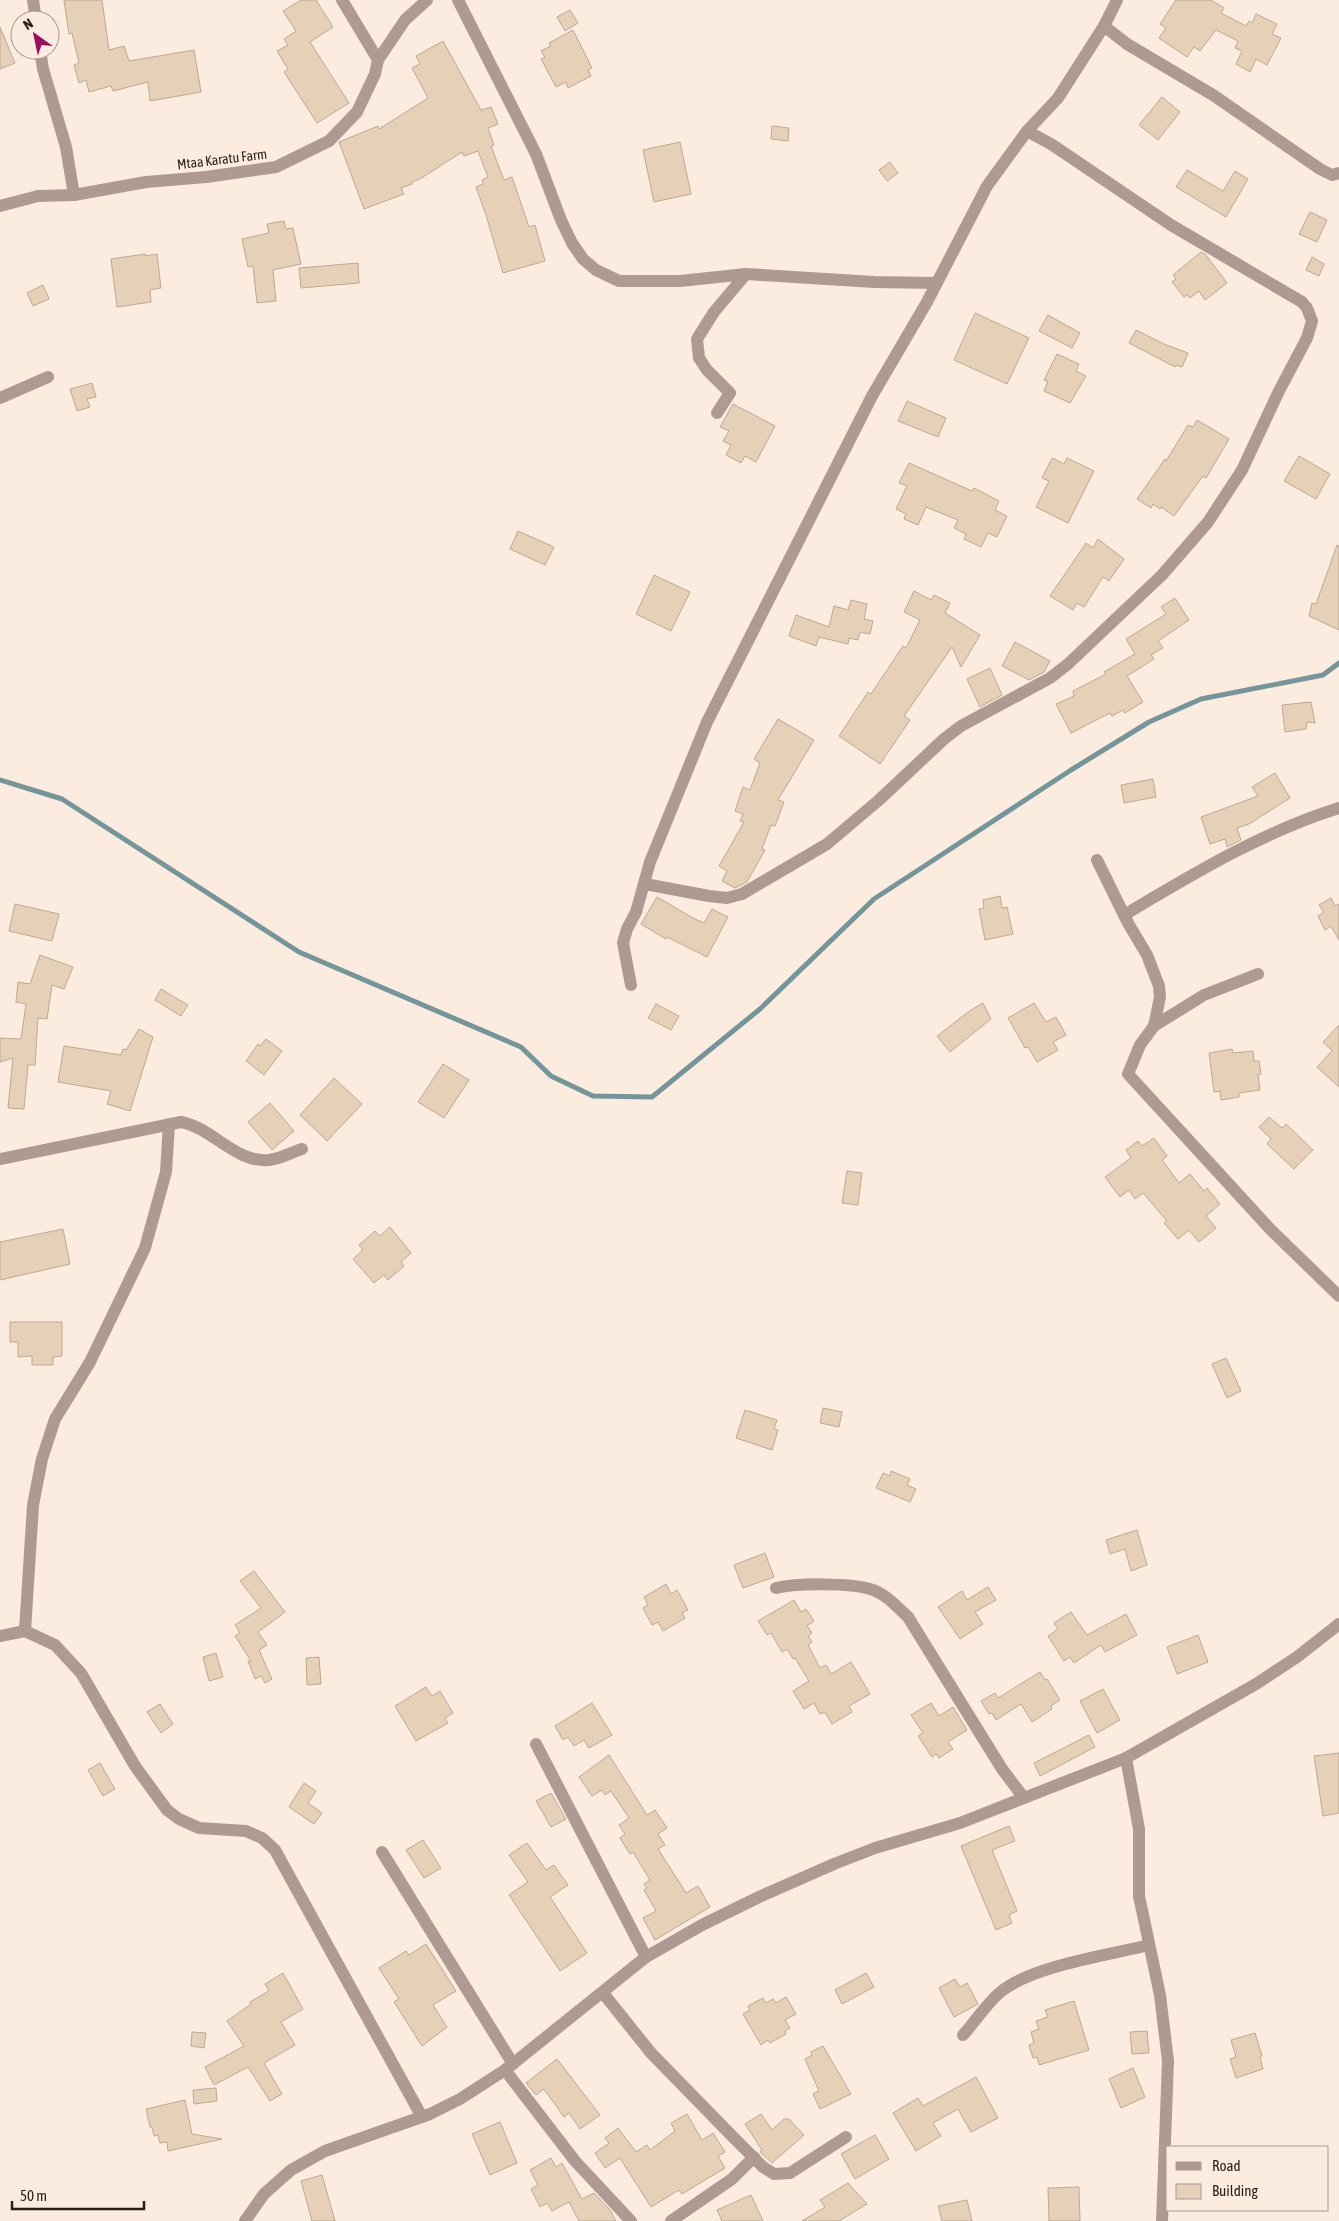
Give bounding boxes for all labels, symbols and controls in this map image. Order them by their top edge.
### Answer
north arrow [10,10,60,60]
text: N [20,15,36,33]
street label: Mtaa Karatu Farm [176,146,268,172]
legend [1166,2146,1329,2211]
text: Road [1212,2157,1241,2174]
scale bar [12,2178,145,2210]
text: Building [1212,2182,1258,2199]
text: 50 m [20,2187,47,2204]

